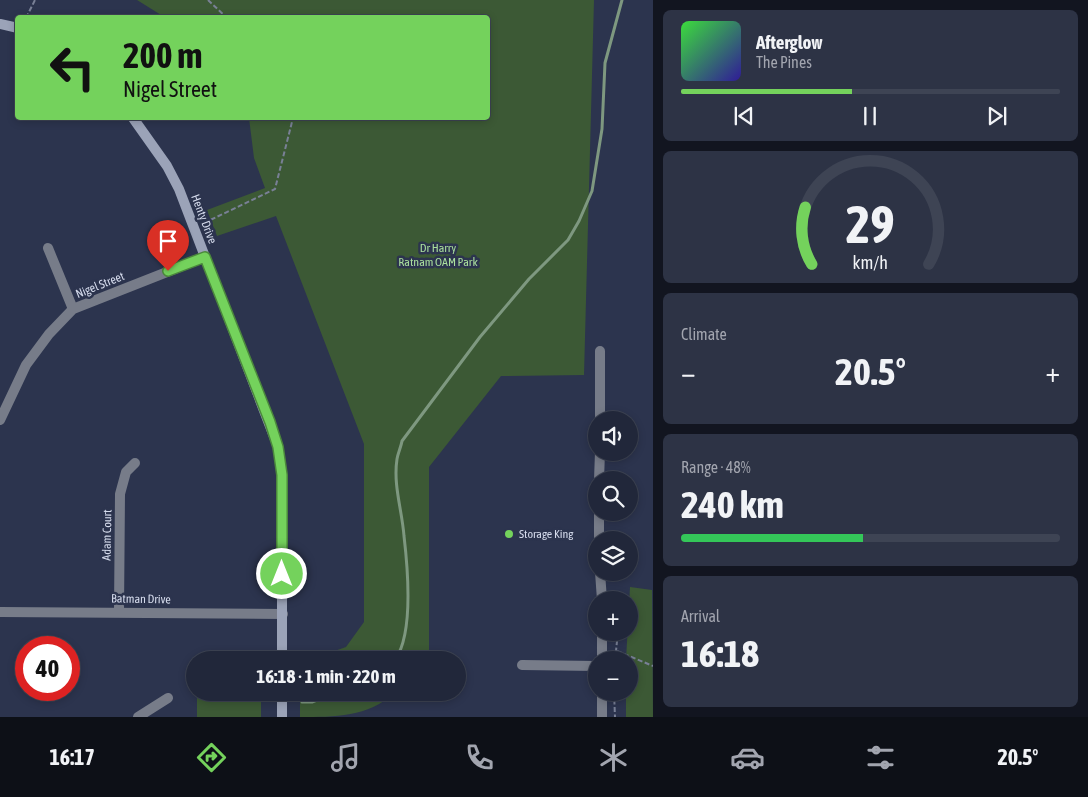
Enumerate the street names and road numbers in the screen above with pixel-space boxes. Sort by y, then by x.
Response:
street label: Henty Drive [188,192,220,246]
street label: Nigel Street [74,269,127,301]
street label: Adam Court [100,509,114,561]
street label: Batman Drive [111,591,171,607]

